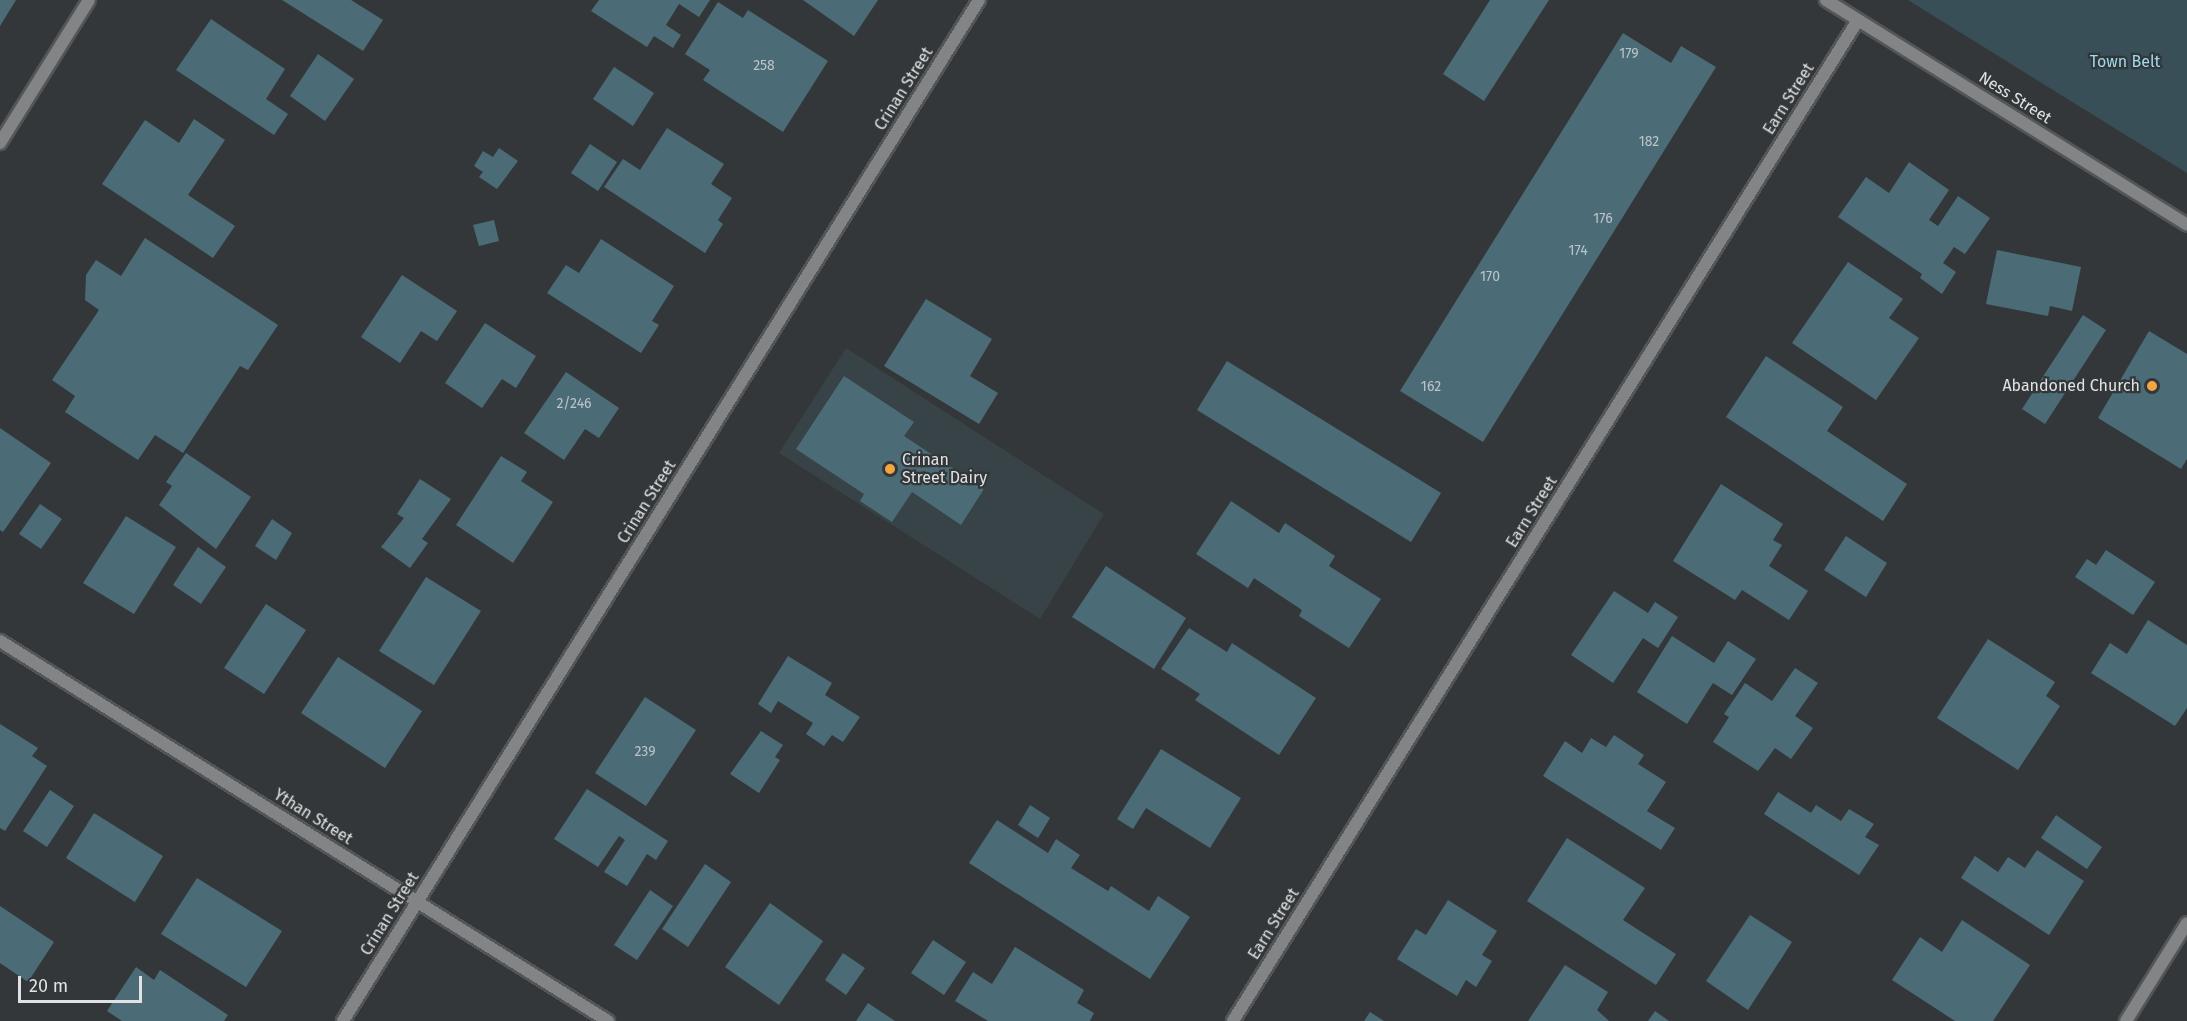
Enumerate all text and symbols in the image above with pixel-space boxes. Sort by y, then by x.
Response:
street label: Crinan Street [871,44,937,134]
house number: 179 [1619,46,1639,62]
park label: Town Belt [2090,52,2160,72]
house number: 258 [753,58,775,74]
street label: Earn Street [1760,60,1818,138]
street label: Ness Street [1975,68,2055,128]
house number: 182 [1639,134,1659,150]
house number: 176 [1593,211,1613,227]
house number: 174 [1568,243,1588,259]
house number: 170 [1480,269,1500,285]
place label: Abandoned Church [2002,376,2140,396]
house number: 162 [1421,379,1441,395]
marker: Abandoned Church [2145,379,2159,393]
house number: 2/246 [556,396,592,412]
place label: Crinan Street Dairy [902,450,987,488]
street label: Crinan Street [614,457,680,547]
marker: Crinan Street Dairy [883,462,897,476]
street label: Earn Street [1503,473,1561,551]
house number: 239 [634,744,656,760]
street label: Ythan Street [270,785,356,849]
street label: Crinan Street [357,869,423,959]
street label: Earn Street [1245,885,1303,963]
scale bar [21,964,146,1002]
text: 20 m [29,975,68,997]

